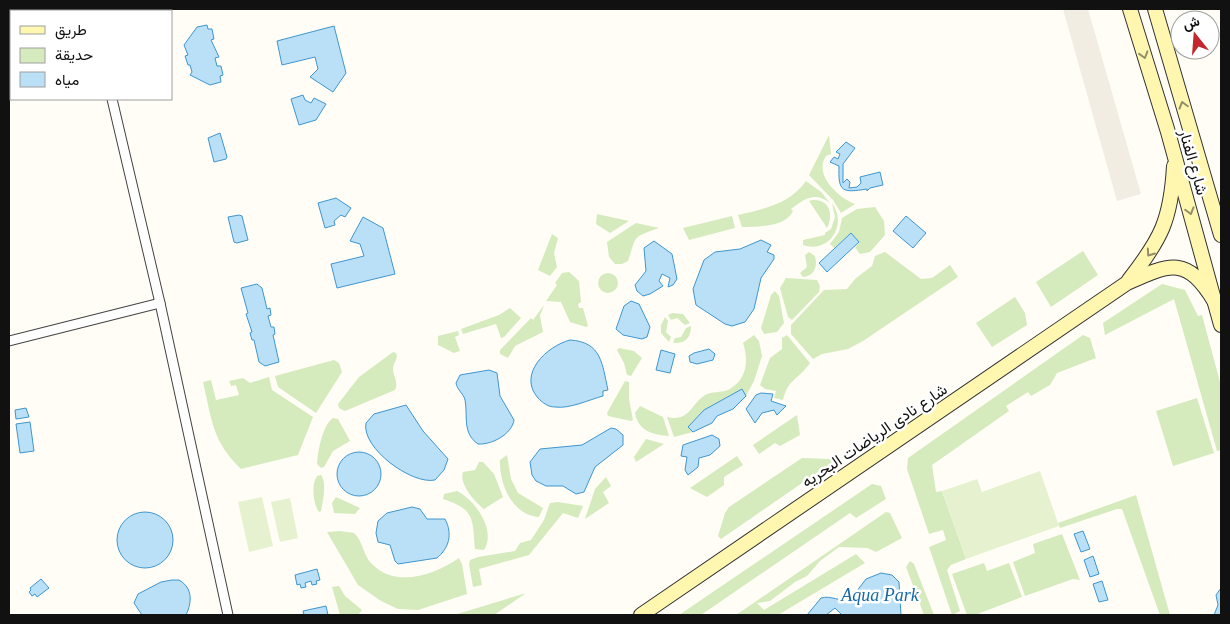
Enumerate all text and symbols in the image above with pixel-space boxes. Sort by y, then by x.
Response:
legend [10,10,172,100]
north arrow [1170,10,1220,60]
text: ش [1181,13,1202,34]
text: طريق [55,22,87,40]
text: حديقة [55,47,93,64]
one-way arrow [1139,51,1149,59]
text: مياه [55,72,79,89]
one-way arrow [1179,101,1189,109]
street label: شارع الفنار [1173,126,1211,198]
one-way arrow [1184,207,1195,216]
one-way arrow [1147,247,1156,257]
street label: شارع نادى الرياضات البحريه [799,380,952,493]
water label: Aqua Park [840,585,920,605]

